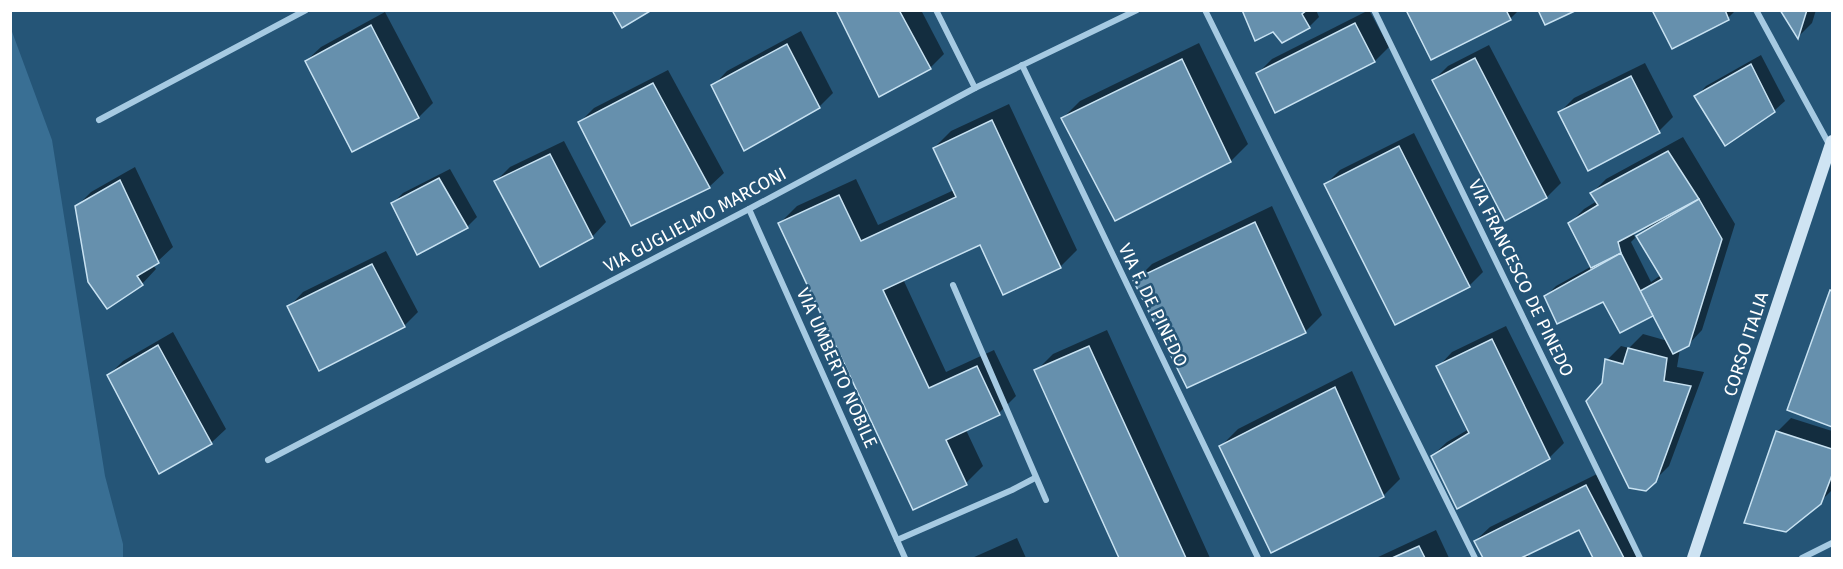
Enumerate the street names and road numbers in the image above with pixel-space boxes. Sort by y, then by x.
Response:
street label: VIA GUGLIELMO MARCONI [600,162,790,278]
street label: VIA FRANCESCO DE PINEDO [1464,176,1578,380]
street label: VIA F. DE PINEDO [1114,240,1192,370]
street label: VIA UMBERTO NOBILE [792,285,882,451]
street label: CORSO ITALIA [1719,288,1773,399]

